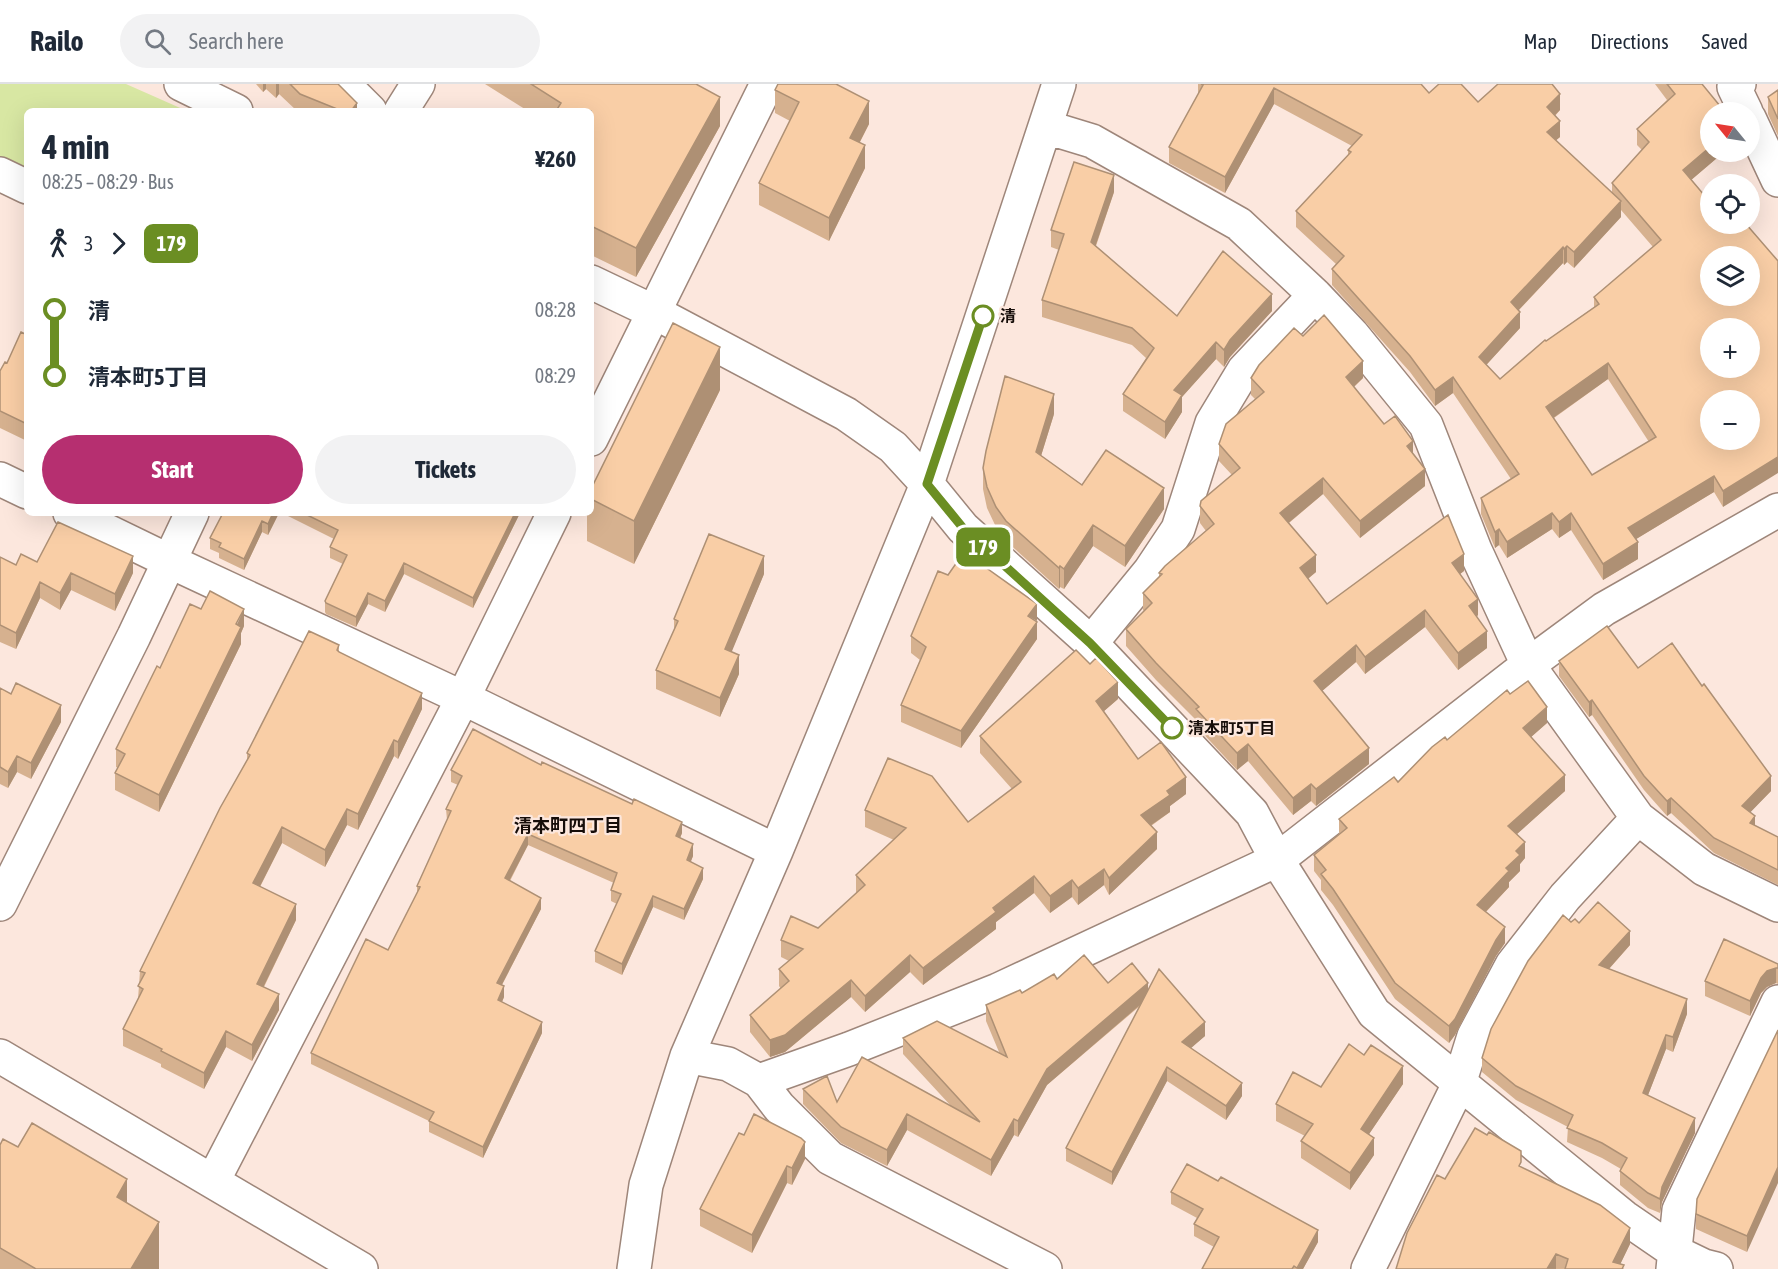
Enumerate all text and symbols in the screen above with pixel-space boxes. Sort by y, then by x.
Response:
search box [120,14,540,68]
text: Railo [30,25,84,57]
icon: search [141,25,174,58]
text: Search here [189,28,284,54]
text: Map [1523,29,1557,53]
text: Directions [1590,29,1669,53]
text: Saved [1702,29,1748,53]
north arrow [1700,102,1760,162]
map controls [1700,102,1760,450]
text: 4 min [42,128,109,166]
text: ¥260 [535,146,576,172]
text: 08:25 – 08:29 · Bus [42,170,174,193]
button: locate [1700,174,1760,234]
icon: walk [42,227,75,260]
icon: forward [102,227,135,260]
text: 179 [156,231,186,255]
text: 3 [84,232,93,255]
button: layers [1700,246,1760,306]
text: 清 [88,298,110,324]
text: 08:28 [535,298,576,321]
marker: 清 [972,305,994,327]
place label: 清 [1000,307,1016,325]
button: + [1700,318,1760,378]
text: 清本町5丁目 [88,364,208,390]
text: 08:29 [535,364,576,387]
button: − [1700,390,1760,450]
button: Start [42,435,303,504]
button: Tickets [315,435,576,504]
line badge: 179 [948,528,1018,566]
text: 179 [968,535,998,559]
marker: 清本町5丁目 [1161,717,1183,739]
place label: 清本町5丁目 [1188,719,1276,737]
district label: 清本町四丁目 [514,815,622,836]

